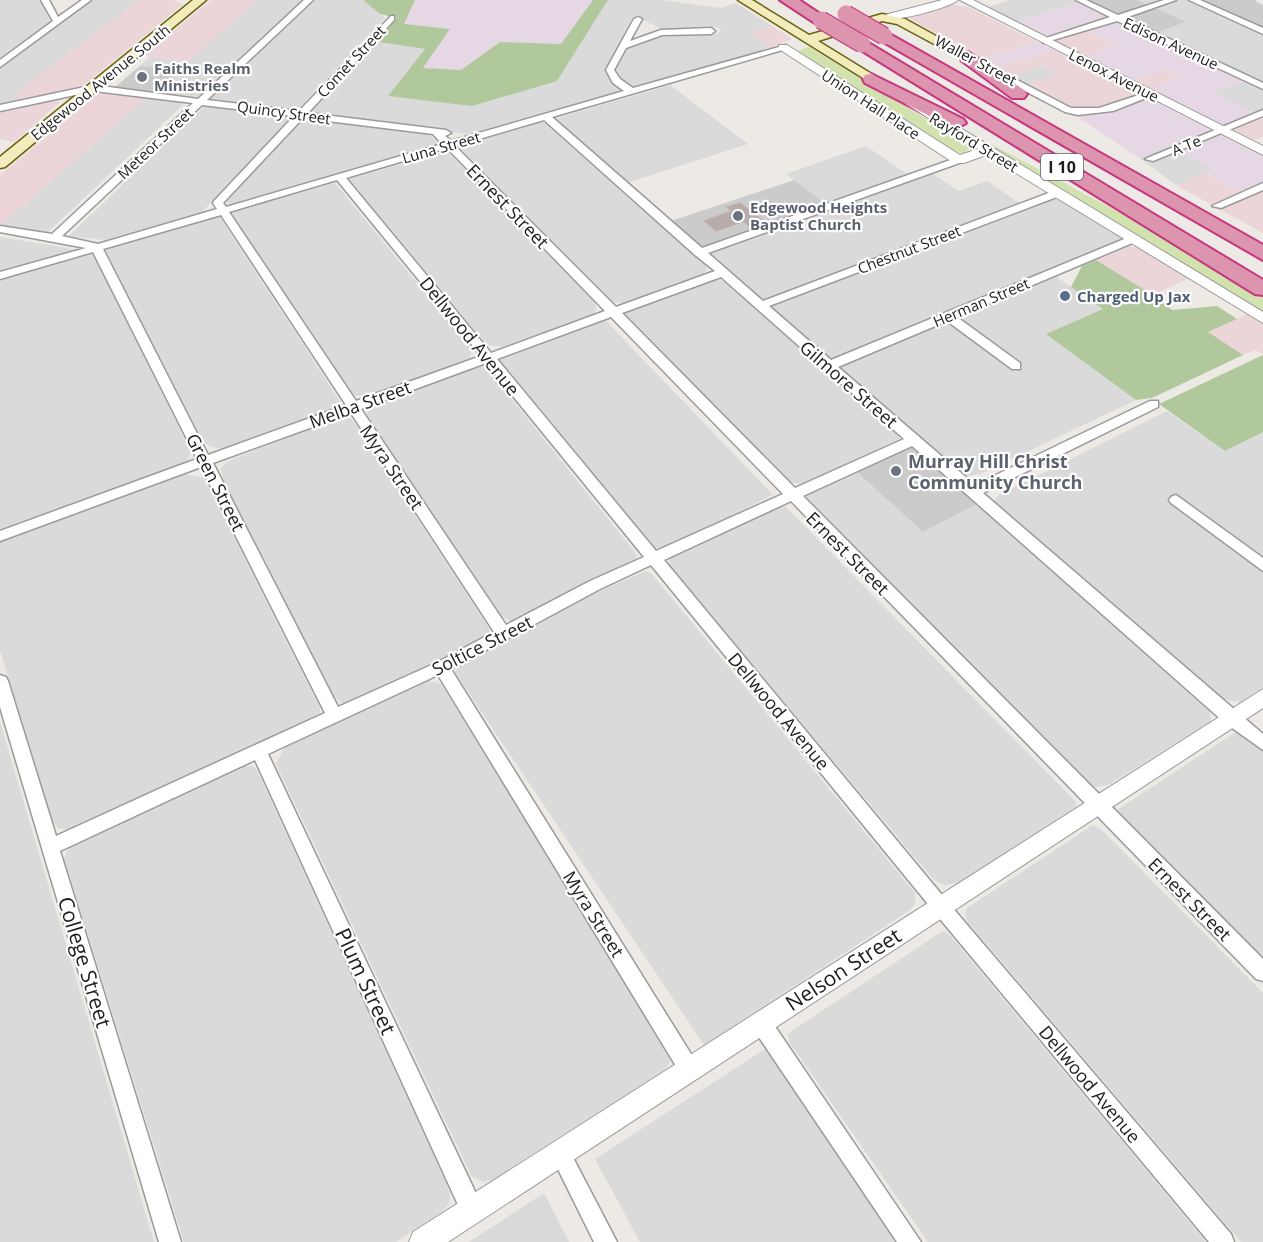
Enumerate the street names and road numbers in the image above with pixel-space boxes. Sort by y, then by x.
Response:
street label: Edison Avenue [1120,12,1222,74]
street label: Edgewood Avenue South [26,19,174,145]
street label: Comet Street [312,21,390,101]
street label: Waller Street [932,30,1020,90]
street label: Lenox Avenue [1066,44,1162,106]
street label: Union Hall Place [818,65,924,143]
street label: Quincy Street [236,96,332,128]
street label: Meteor Street [113,103,197,183]
street label: Rayford Street [926,108,1022,176]
street label: Luna Street [400,126,482,168]
street label: A Te [1168,130,1204,160]
road number: I 10 [1041,154,1083,180]
street label: Ernest Street [462,159,554,253]
street label: Chestnut Street [854,220,964,278]
street label: Dellwood Avenue [415,272,525,400]
street label: Herman Street [930,273,1032,331]
street label: Gilmore Street [795,335,903,433]
street label: Melba Street [306,374,414,434]
street label: Myra Street [355,420,429,514]
street label: Green Street [181,429,251,535]
street label: Ernest Street [801,506,895,600]
street label: Soltice Street [428,609,536,681]
street label: Dellwood Avenue [723,647,835,775]
street label: Ernest Street [1143,852,1237,946]
street label: Myra Street [558,866,630,962]
street label: College Street [52,893,118,1031]
street label: Nelson Street [780,921,906,1017]
street label: Plum Street [329,923,403,1039]
street label: Dellwood Avenue [1034,1020,1146,1148]

